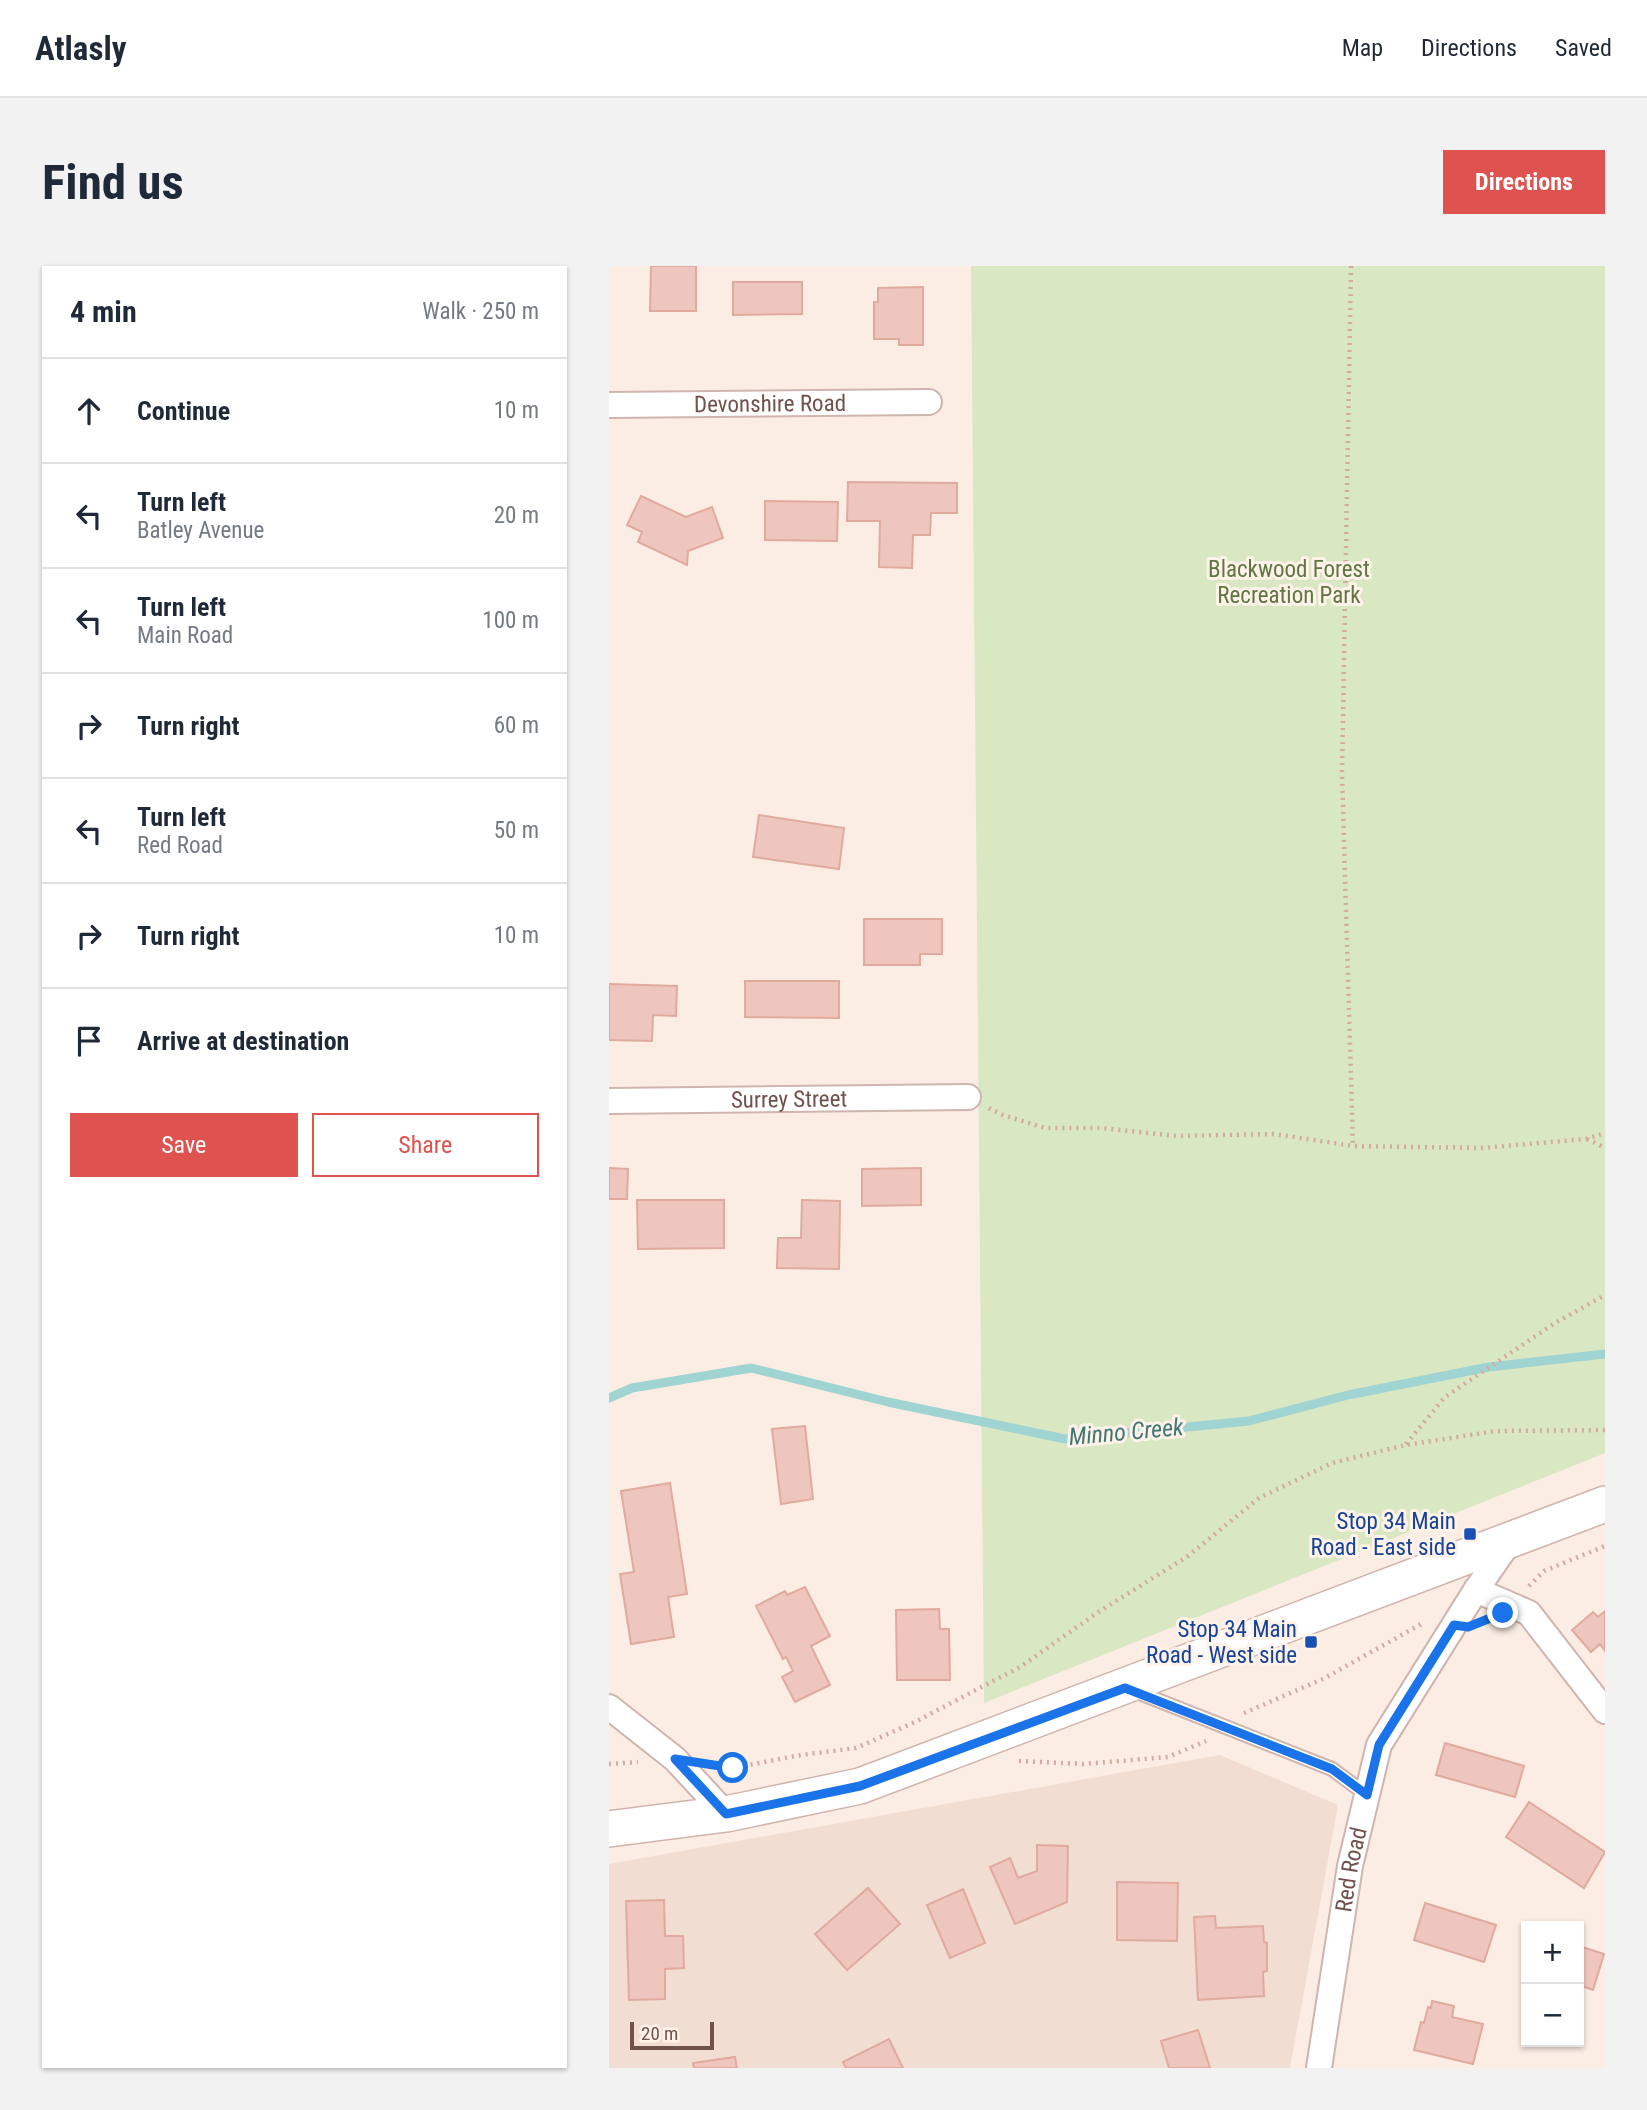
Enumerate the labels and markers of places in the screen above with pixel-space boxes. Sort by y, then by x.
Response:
place label: Stop 34 Main Road - East side [1311,1508,1456,1561]
marker: Stop 34 Main Road - East side [1462,1526,1478,1542]
place label: Stop 34 Main Road - West side [1146,1616,1297,1669]
marker: Stop 34 Main Road - West side [1303,1634,1319,1650]

